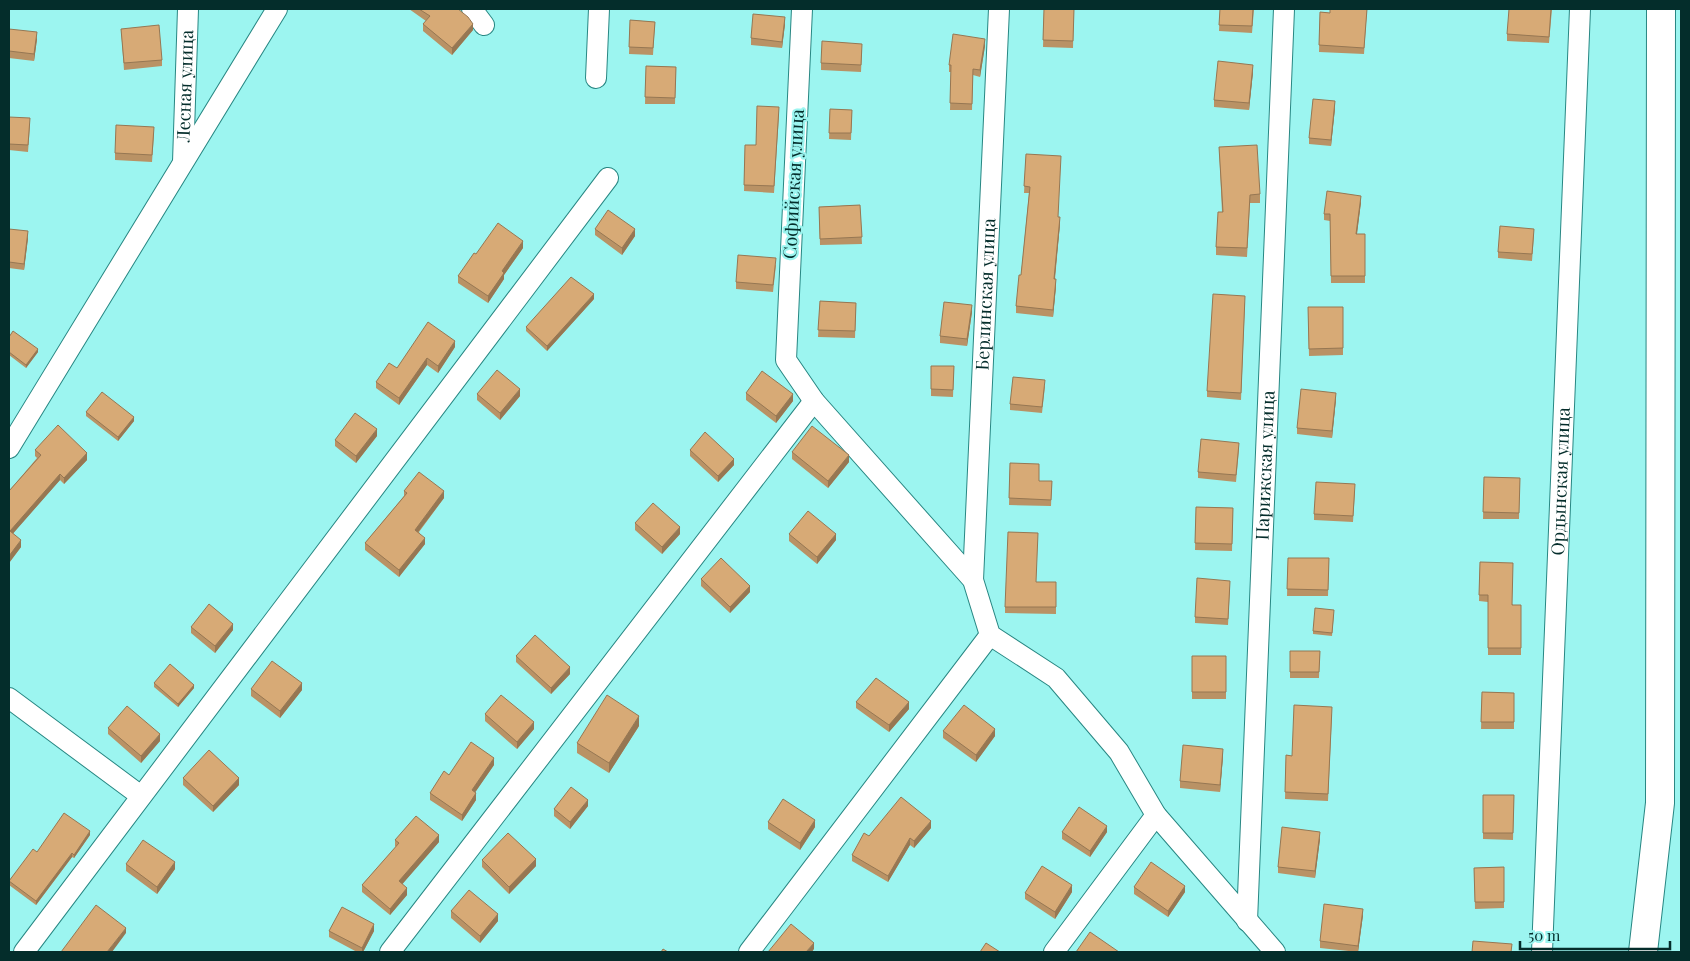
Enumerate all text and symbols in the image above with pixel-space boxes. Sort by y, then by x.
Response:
street label: Лесная улица [171,29,198,144]
street label: Софийская улица [777,108,809,259]
street label: Берлинская улица [970,218,1000,371]
street label: Парижская улица [1249,390,1280,541]
street label: Ордынская улица [1545,407,1575,556]
scale bar [1520,918,1670,950]
text: 50 m [1528,925,1561,945]

